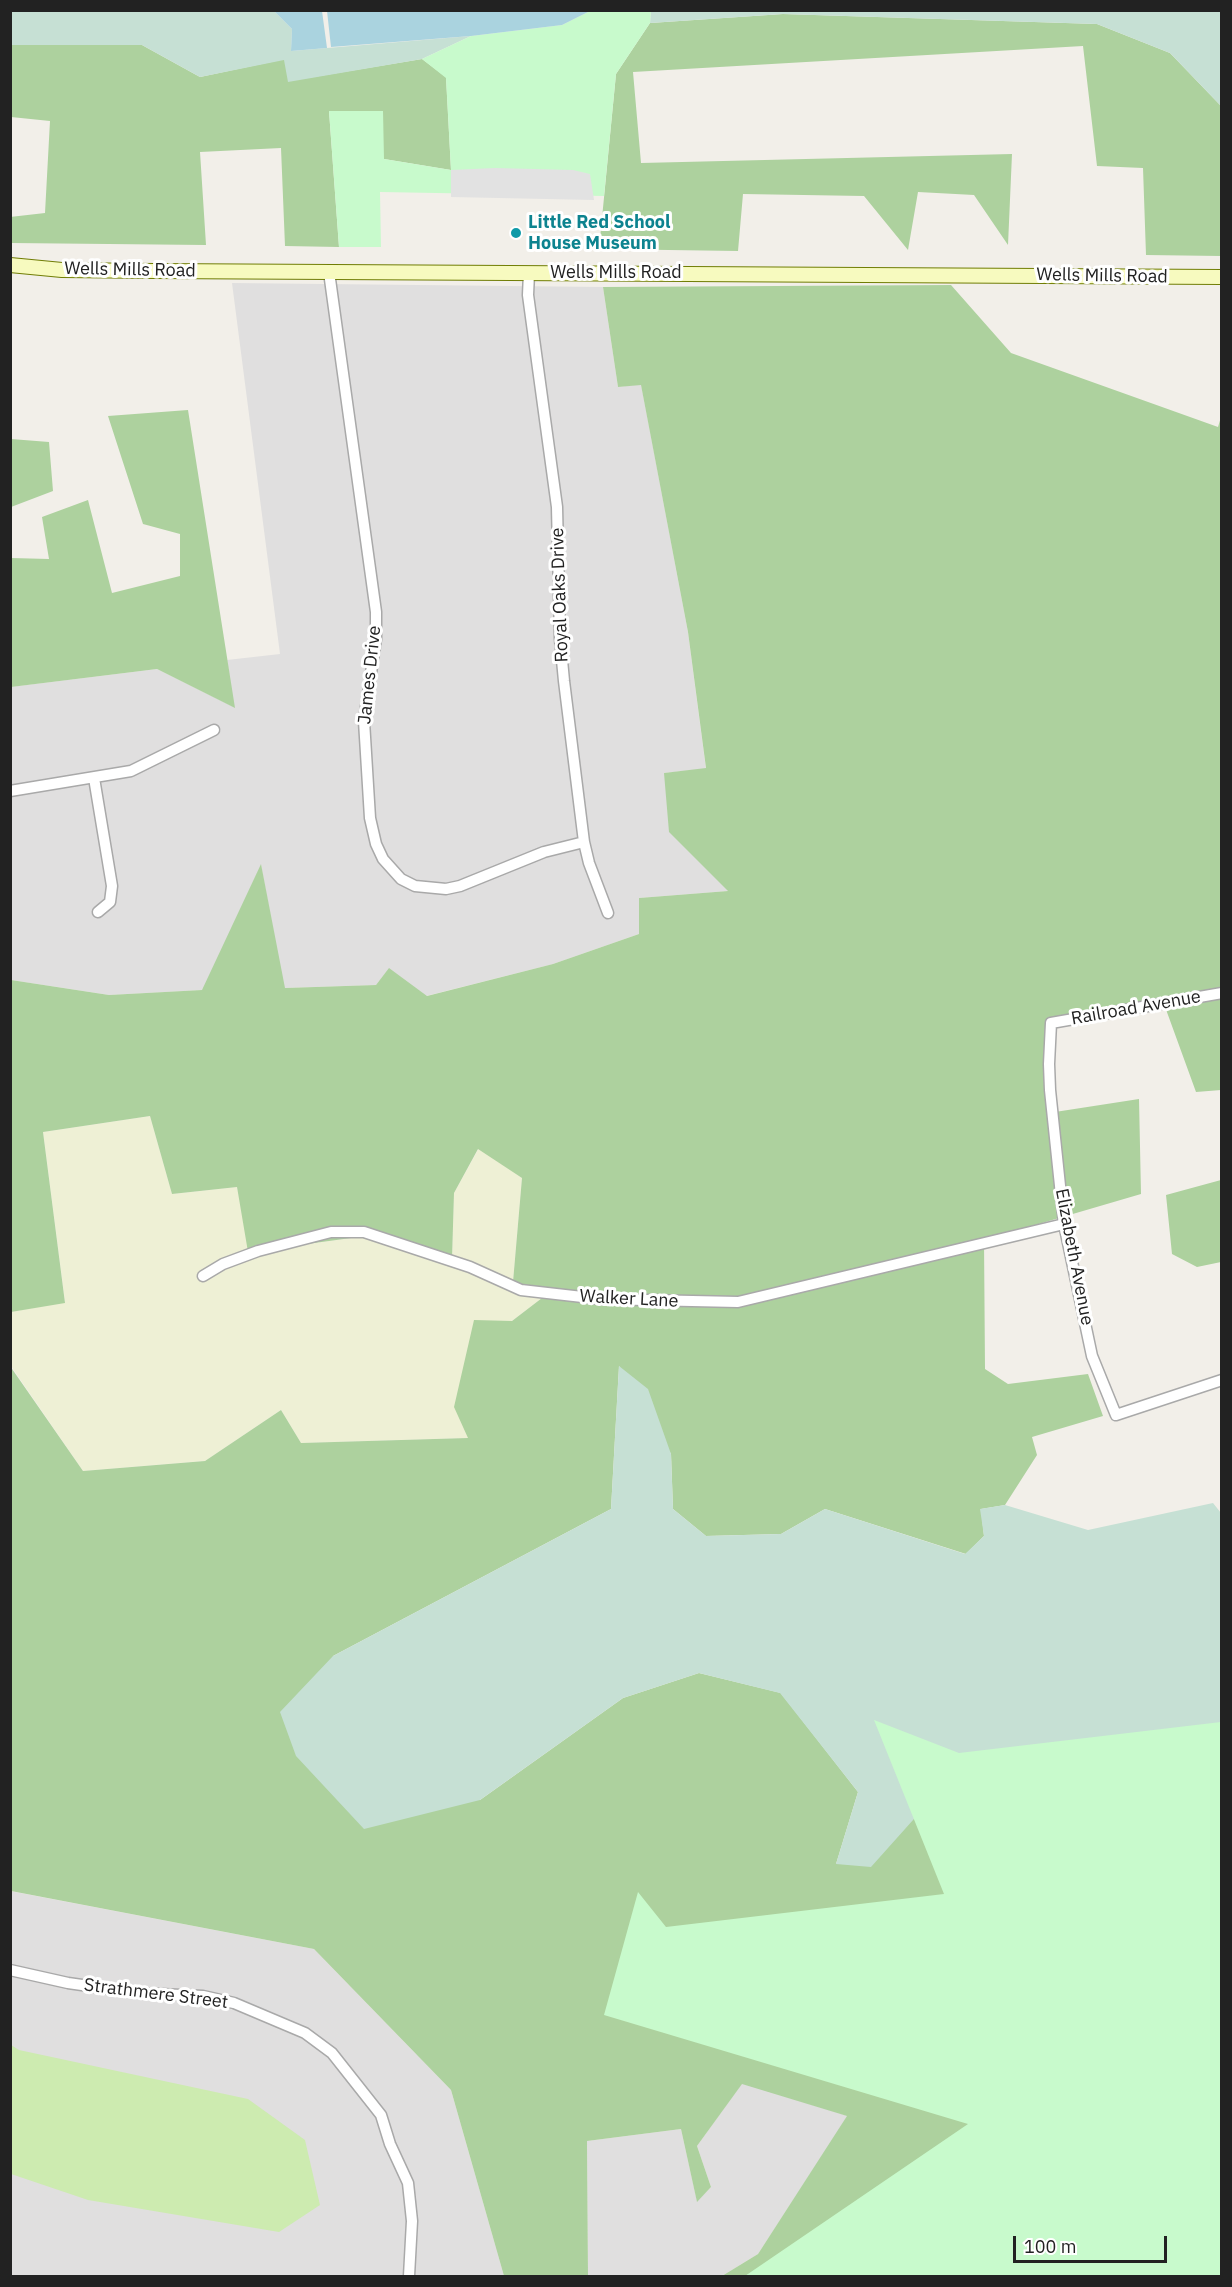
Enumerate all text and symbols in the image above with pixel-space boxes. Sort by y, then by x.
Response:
place label: Little Red School House Museum [528,212,670,254]
marker: Little Red School House Museum [509,226,523,240]
street label: Wells Mills Road [64,258,196,282]
street label: Wells Mills Road [550,262,682,284]
street label: Wells Mills Road [1036,264,1168,288]
street label: Royal Oaks Drive [547,527,573,663]
street label: James Drive [354,625,386,725]
street label: Railroad Avenue [1069,986,1203,1030]
street label: Elizabeth Avenue [1050,1187,1098,1327]
street label: Walker Lane [579,1286,679,1312]
street label: Strathmere Street [83,1974,229,2014]
scale bar [1016,2224,1170,2262]
text: 100 m [1024,2235,1076,2258]

